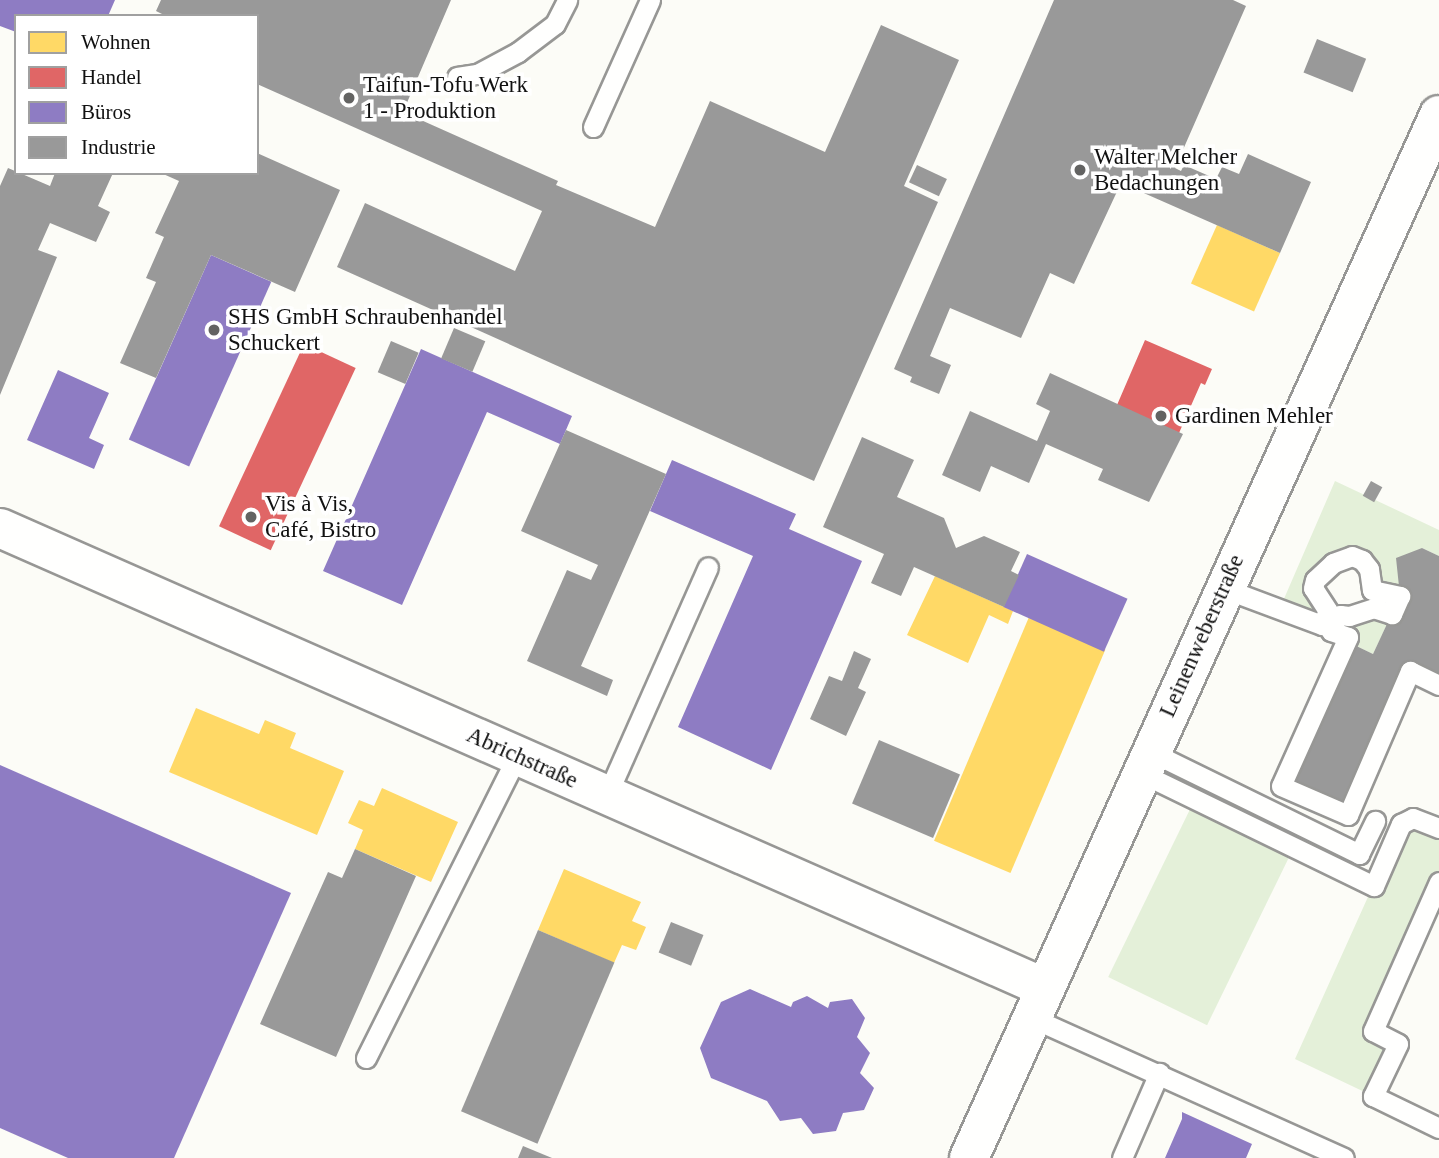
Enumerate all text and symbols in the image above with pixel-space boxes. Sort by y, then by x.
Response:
legend [14,14,259,175]
text: Wohnen [81,30,150,54]
text: Handel [81,65,142,89]
place label: Taifun-Tofu Werk 1 - Produktion [363,71,528,125]
marker: Taifun-Tofu Werk 1 - Produktion [341,90,357,106]
text: Büros [81,100,131,124]
text: Industrie [81,135,156,159]
place label: Walter Melcher Bedachungen [1094,143,1237,197]
marker: Walter Melcher Bedachungen [1072,162,1088,178]
place label: SHS GmbH Schraubenhandel Schuckert [228,303,503,357]
marker: SHS GmbH Schraubenhandel Schuckert [206,322,222,338]
place label: Gardinen Mehler [1175,402,1333,430]
marker: Gardinen Mehler [1153,408,1169,424]
place label: Vis à Vis, Café, Bistro [265,490,376,544]
marker: Vis à Vis, Café, Bistro [243,509,259,525]
street label: Leinenweberstraße [1154,550,1250,722]
street label: Abrichstraße [462,721,582,795]

